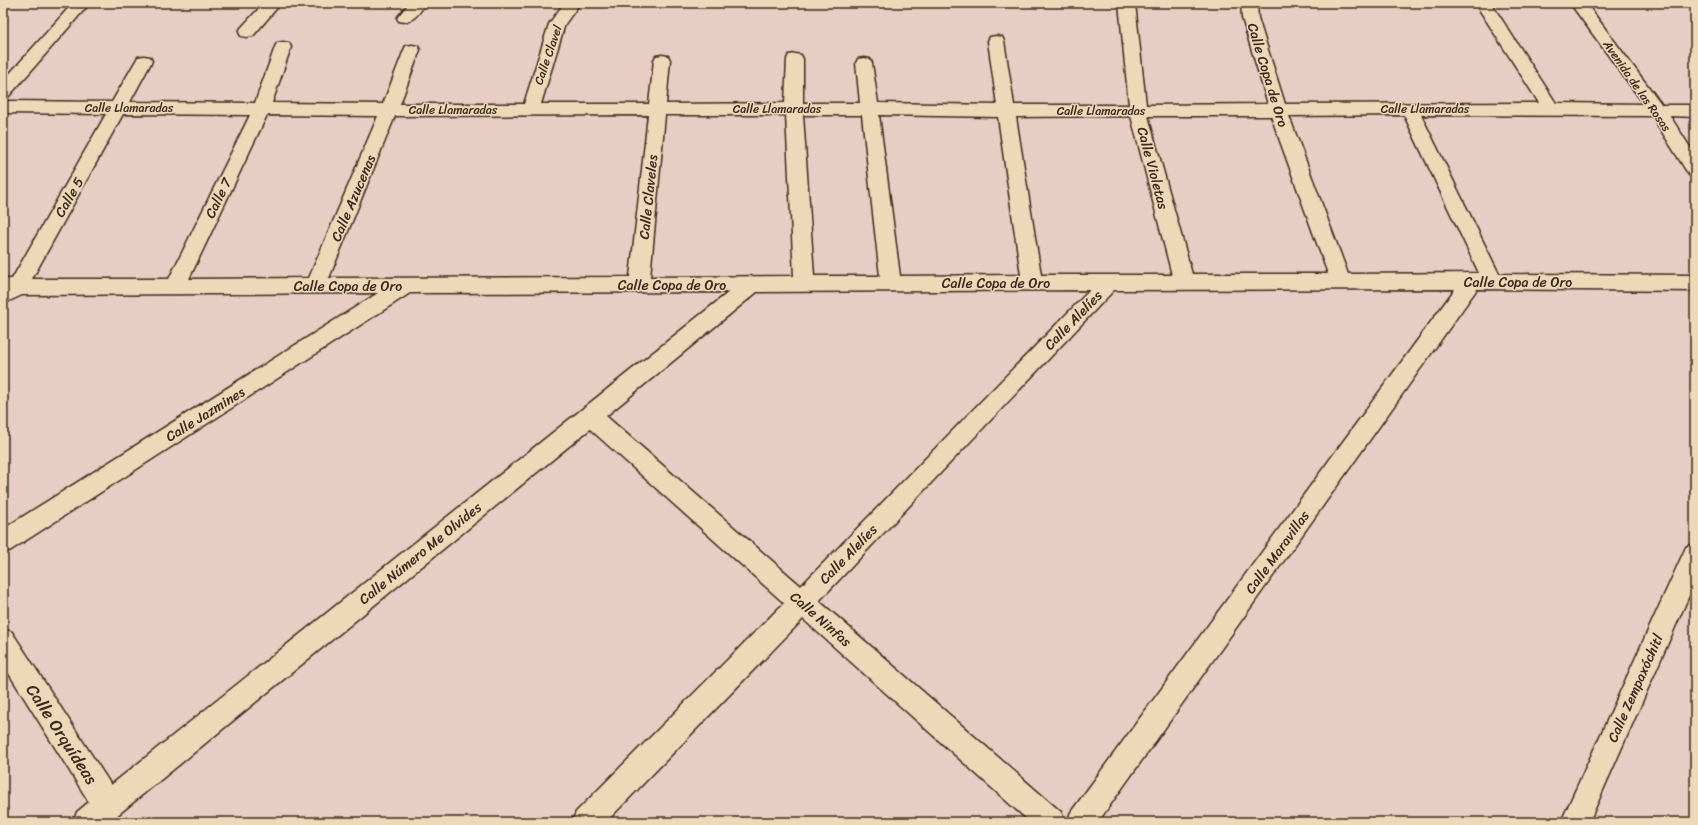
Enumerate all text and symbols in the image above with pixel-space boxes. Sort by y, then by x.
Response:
street label: Calle Copa de Oro [1240,20,1295,131]
street label: Calle Clavel [528,22,569,88]
street label: Avenida de las Rosas [1596,35,1677,137]
street label: Calle Llamaradas [85,97,174,119]
street label: Calle Llamaradas [733,98,822,120]
street label: Calle Llamaradas [1381,98,1470,120]
street label: Calle Llamaradas [409,99,498,121]
street label: Calle Llamaradas [1057,100,1146,122]
street label: Calle Violetas [1129,124,1176,213]
street label: Calle Azucenas [324,151,383,246]
street label: Calle Claveles [632,153,665,241]
street label: Calle 5 [48,172,91,222]
street label: Calle 7 [198,173,239,223]
street label: Calle Copa de Oro [1464,270,1572,295]
street label: Calle Copa de Oro [942,271,1050,296]
street label: Calle Copa de Oro [618,273,726,298]
street label: Calle Copa de Oro [294,274,402,299]
street label: Calle Alelíes [1038,284,1109,356]
street label: Calle Jazmines [161,380,250,449]
street label: Calle Número Me Olvides [353,495,488,611]
street label: Calle Maravillas [1238,505,1317,599]
street label: Calle Alelíes [813,518,884,590]
street label: Calle Ninfas [784,585,858,654]
street label: Calle Zempaxóchitl [1600,629,1671,746]
street label: Calle Orquídeas [18,677,106,791]

